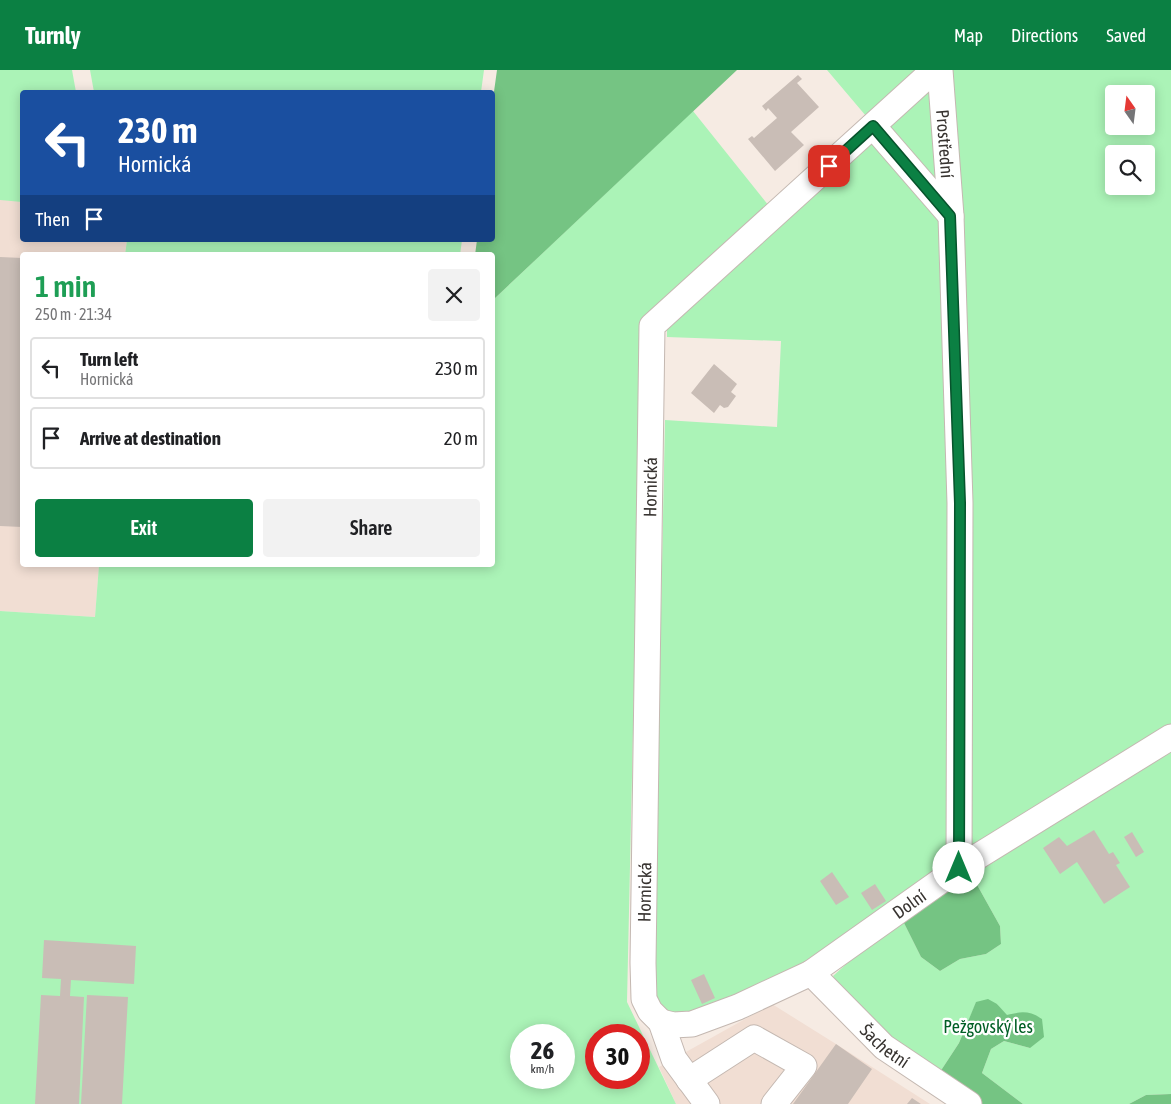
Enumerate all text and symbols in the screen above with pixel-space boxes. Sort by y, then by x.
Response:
text: Turnly [25,22,81,49]
text: Map [954,25,983,46]
text: Directions [1011,25,1078,46]
text: Saved [1106,25,1146,46]
north arrow [1105,85,1155,135]
map controls [1105,85,1155,195]
street label: Prostřední [932,109,959,179]
icon: left [35,110,100,175]
text: 230 m [118,110,197,150]
pin [808,145,850,187]
button: search [1105,145,1155,195]
text: Hornická [118,151,191,177]
icon: arrive [815,152,843,180]
icon: arrive [80,205,108,233]
text: Then [35,208,70,230]
text: 1 min [35,269,96,303]
button: close [428,269,480,321]
text: 250 m · 21:34 [35,305,112,323]
text: Turn left [80,348,138,370]
icon: left [37,354,65,382]
text: 230 m [435,357,478,379]
text: Hornická [80,370,133,388]
icon: arrive [37,424,65,452]
text: Arrive at destination [80,427,221,449]
text: 20 m [444,427,478,449]
street label: Hornická [639,457,661,517]
button: Exit [35,499,253,557]
button: Share [263,499,480,557]
position arrow [932,841,984,893]
street label: Hornická [633,862,655,922]
street label: Dolní [888,885,930,923]
park label: Pežgovský les [943,1016,1033,1037]
street label: Šachetní [856,1019,914,1072]
speed limit sign: 30 [585,1024,650,1089]
text: 26 [531,1036,554,1064]
text: km/h [531,1062,554,1076]

